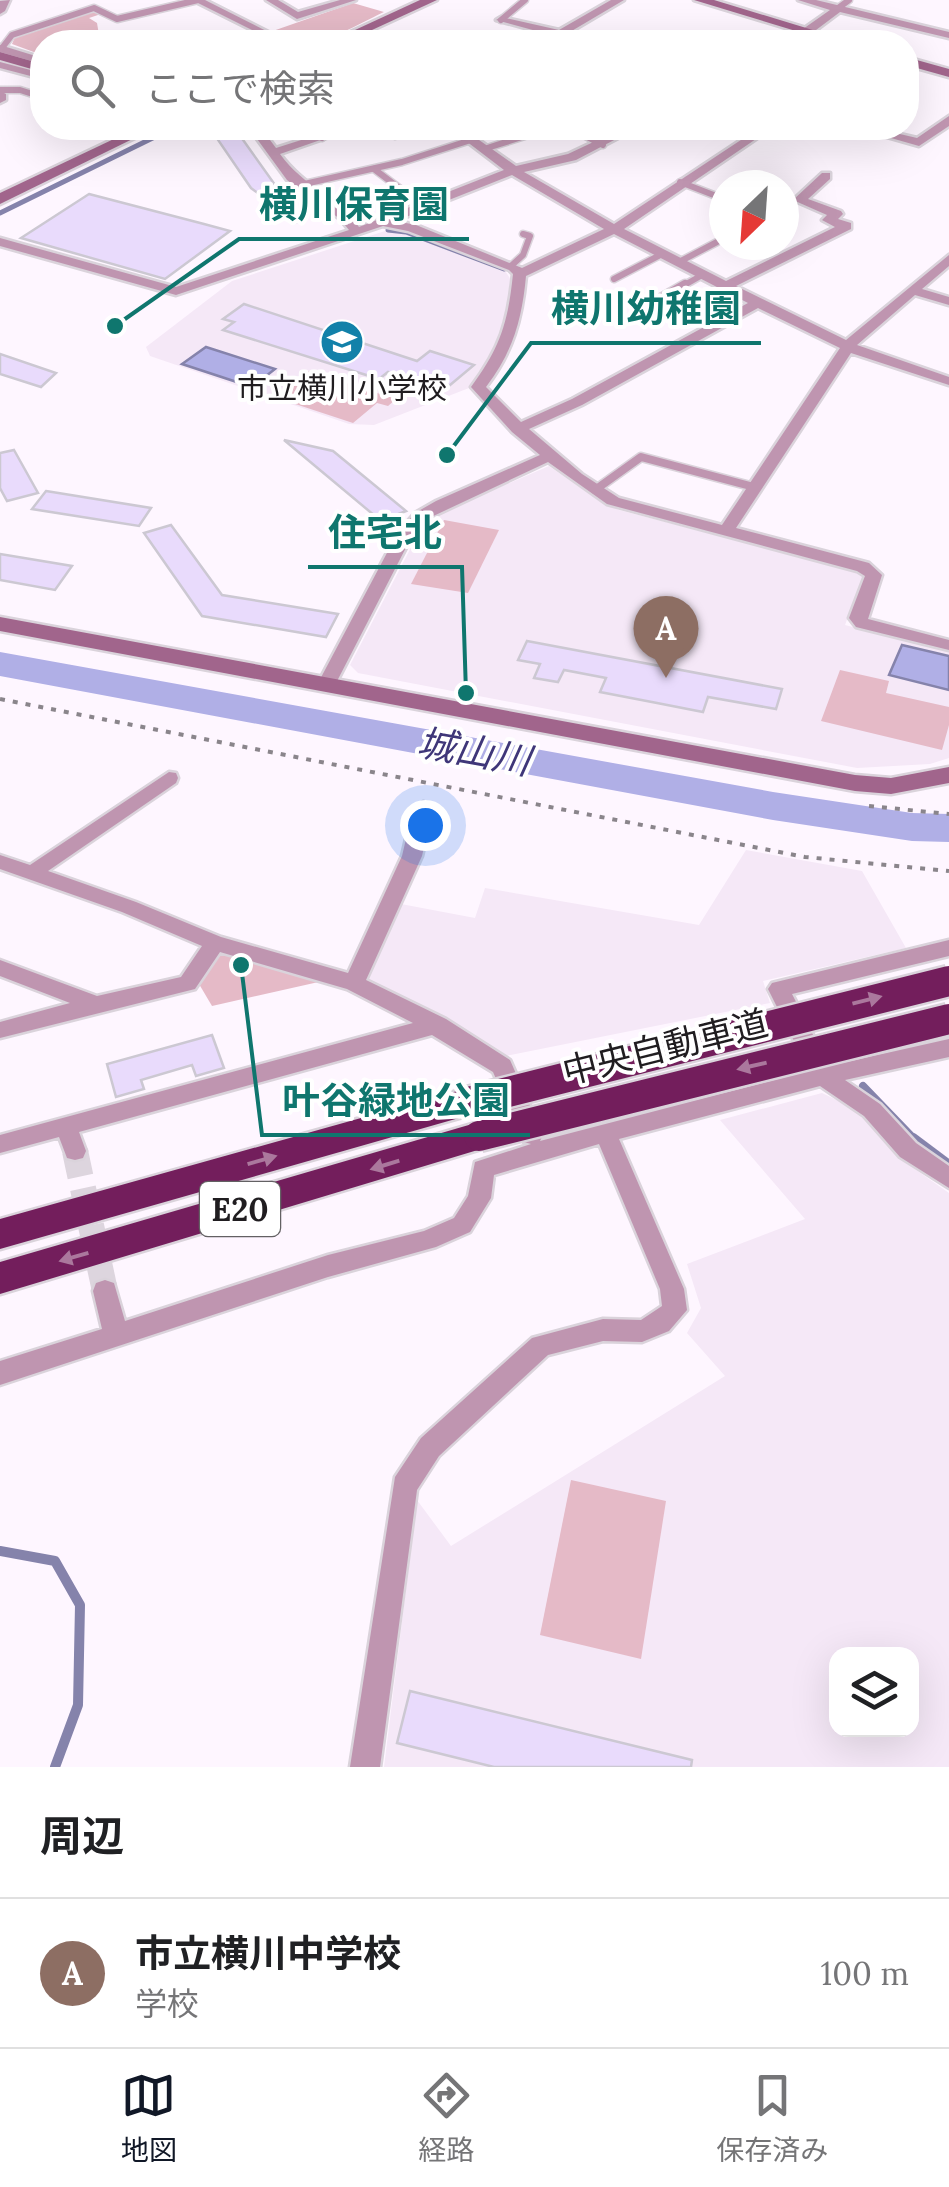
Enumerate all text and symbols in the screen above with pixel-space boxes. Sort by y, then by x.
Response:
search box [30,30,919,140]
icon: search [65,58,120,113]
text: ここで検索 [145,64,335,112]
north arrow [709,170,799,260]
callout: 横川保育園 [239,171,469,239]
text: 横川保育園 [259,180,449,228]
callout: 横川幼稚園 [531,275,761,343]
text: 横川幼稚園 [551,284,741,332]
school or university icon: 市立横川小学校 [319,319,365,365]
place label: 市立横川小学校 [237,369,447,407]
callout: 住宅北 [308,499,462,567]
text: 住宅北 [328,508,442,556]
pin: A [634,596,698,678]
water label: 城山川 [414,717,538,785]
your location [400,800,451,851]
one-way arrow [852,992,883,1007]
street label: 中央自動車道 [558,1000,772,1094]
one-way arrow [736,1059,767,1074]
callout: 叶谷緑地公園 [262,1067,530,1135]
text: 叶谷緑地公園 [282,1076,510,1124]
one-way arrow [247,1151,278,1167]
one-way arrow [370,1158,400,1173]
road number: E20 [200,1182,280,1236]
one-way arrow [58,1250,89,1265]
map controls [829,1647,919,1737]
button: layers [829,1647,919,1737]
text: 周辺 [40,1809,124,1863]
text: 市立横川中学校 [135,1929,401,1977]
text: A [62,1953,83,1994]
text: 100 m [821,1953,909,1994]
text: 学校 [135,1983,199,2024]
tab: 地図 [121,2068,177,2168]
tab: 経路 [418,2068,474,2168]
tab: 保存済み [716,2068,828,2168]

